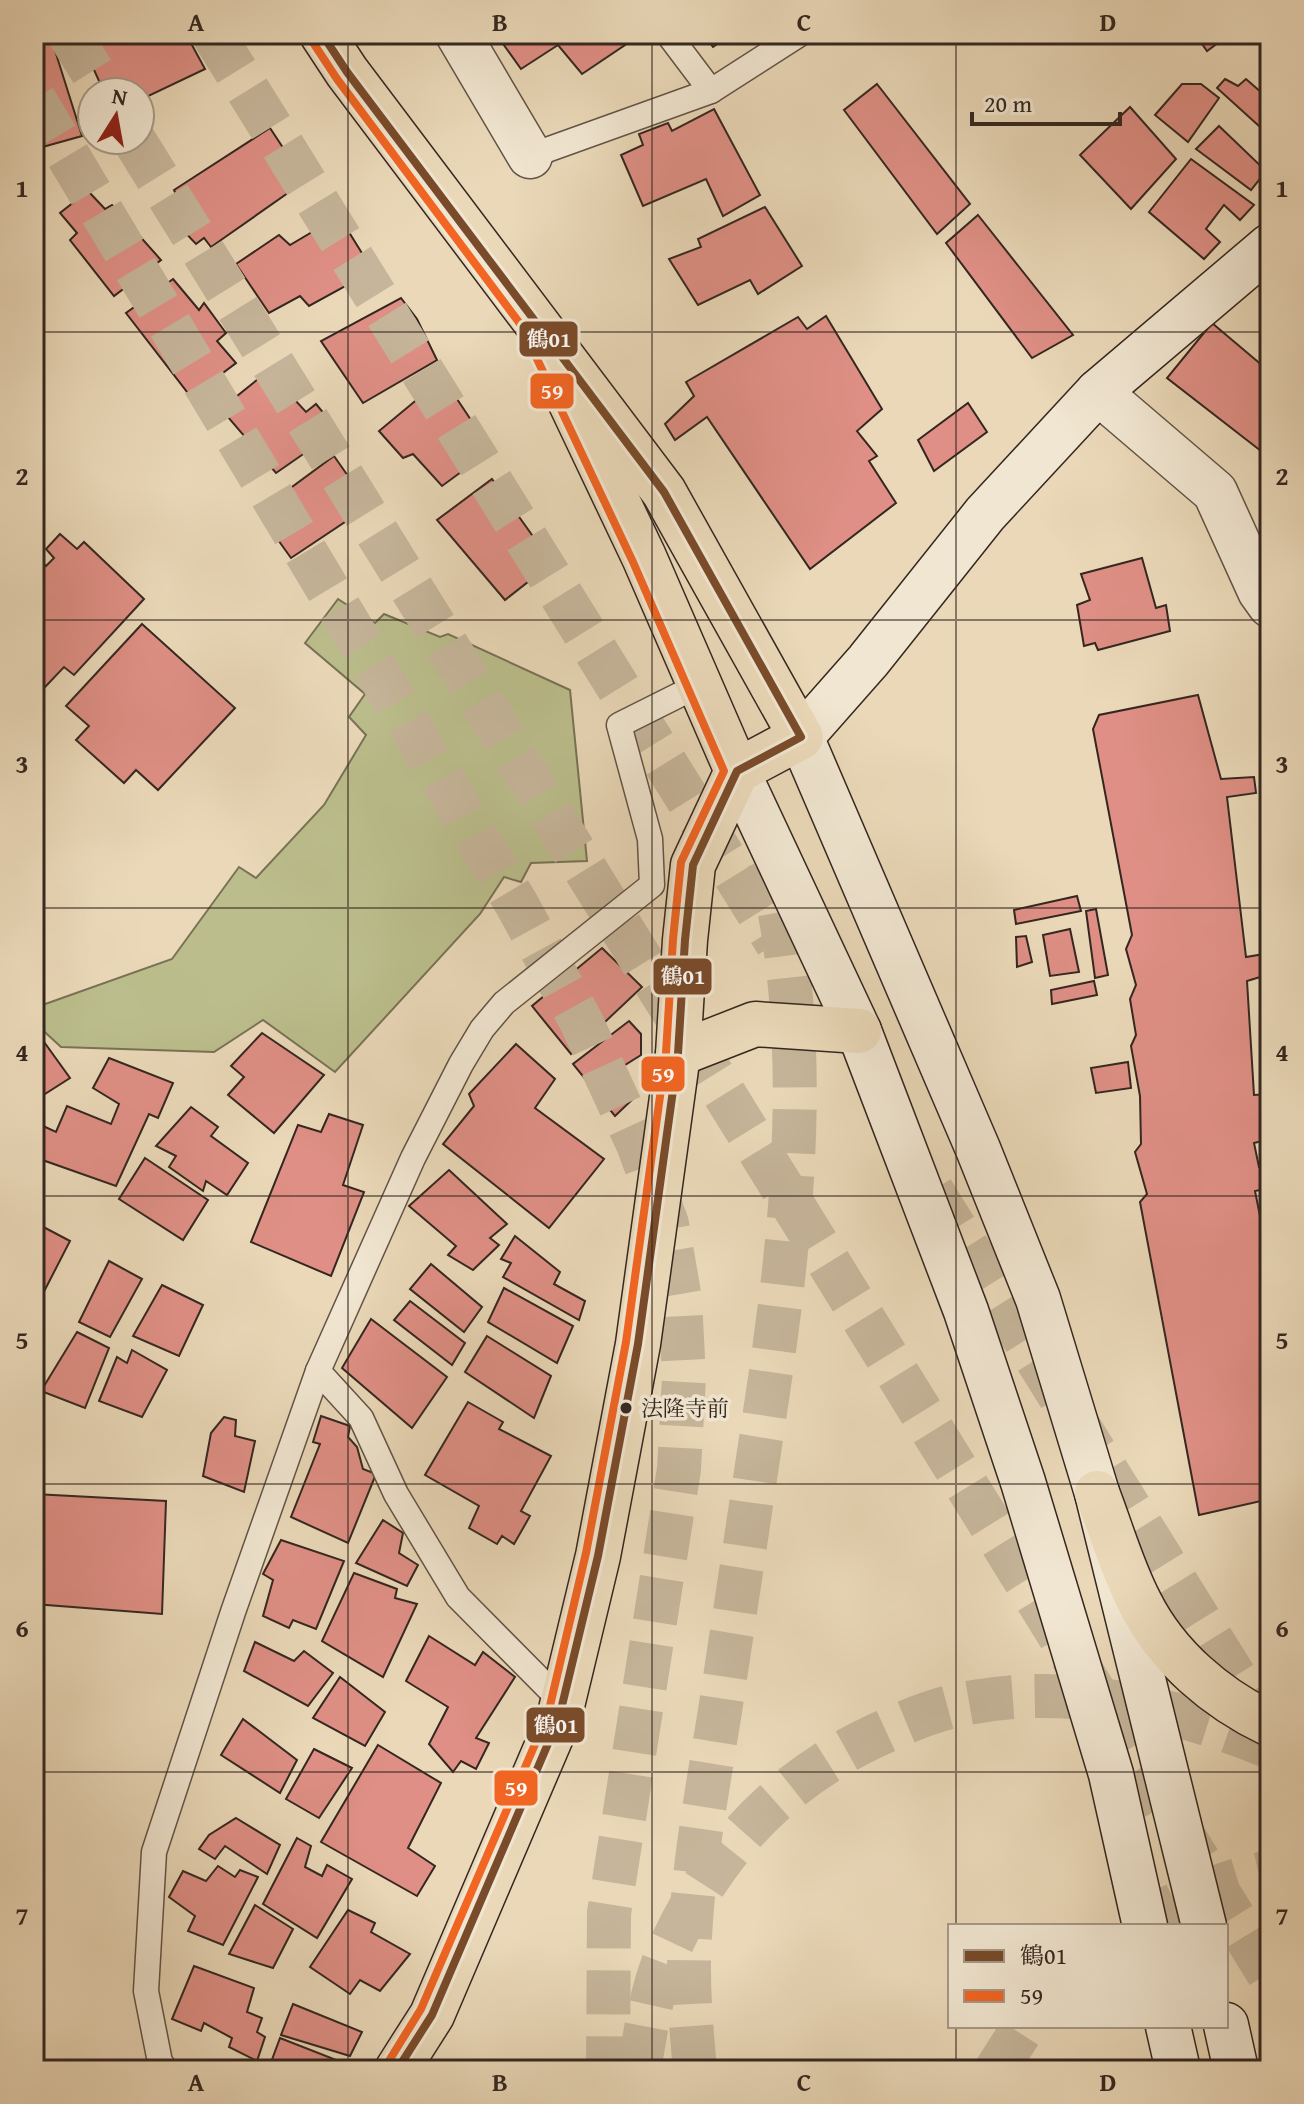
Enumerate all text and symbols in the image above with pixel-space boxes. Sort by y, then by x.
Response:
text: A [188,2,205,41]
text: B [492,2,508,41]
text: C [797,2,811,41]
text: D [1100,2,1116,41]
north arrow [76,76,156,156]
scale bar [972,76,1120,126]
text: N [110,79,130,114]
text: 20 m [984,86,1032,121]
text: 1 [15,168,29,207]
text: 1 [1275,168,1289,207]
line badge: 鶴01 [518,320,579,358]
text: 鶴01 [527,323,571,355]
line badge: 59 [529,372,575,410]
text: 59 [541,375,563,407]
text: 2 [15,456,29,495]
text: 2 [1275,456,1289,495]
text: 3 [15,744,29,783]
text: 3 [1275,744,1289,783]
line badge: 鶴01 [652,957,713,996]
text: 鶴01 [661,960,705,992]
text: 4 [15,1032,29,1071]
text: 4 [1275,1032,1289,1071]
line badge: 59 [640,1055,686,1093]
text: 59 [652,1058,674,1090]
text: 5 [15,1320,29,1359]
text: 5 [1275,1320,1289,1359]
place label: 法隆寺前 [641,1392,729,1424]
marker: 法隆寺前 [618,1400,634,1416]
text: 6 [15,1608,29,1647]
text: 6 [1275,1608,1289,1647]
line badge: 鶴01 [525,1706,586,1744]
text: 鶴01 [534,1709,578,1741]
line badge: 59 [493,1769,539,1807]
text: 59 [505,1772,527,1804]
text: 7 [15,1896,29,1935]
text: 7 [1275,1896,1289,1935]
legend [948,1924,1228,2028]
text: 鶴01 [1020,1938,1067,1973]
text: 59 [1020,1978,1043,2013]
text: A [188,2062,205,2101]
text: B [492,2062,508,2101]
text: C [797,2062,811,2101]
text: D [1100,2062,1116,2101]

